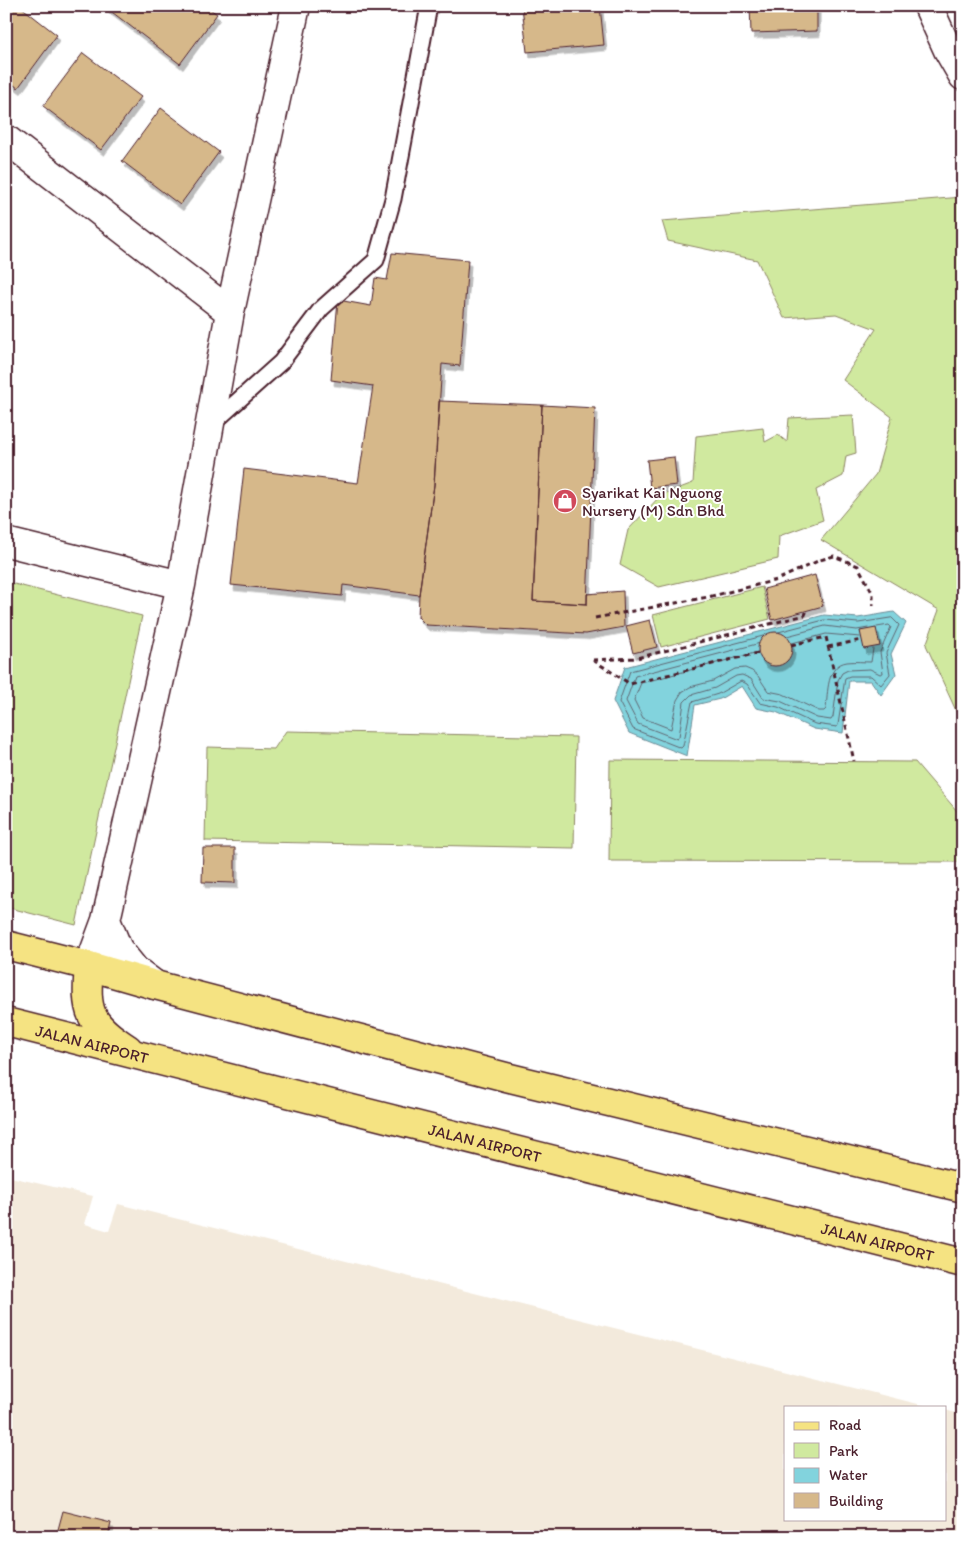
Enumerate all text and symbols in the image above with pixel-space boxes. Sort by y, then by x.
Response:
place label: Syarikat Kai Nguong Nursery (M) Sdn Bhd [582,483,725,520]
shop icon: Syarikat Kai Nguong Nursery (M) Sdn Bhd [552,488,578,514]
street label: JALAN AIRPORT [34,1020,151,1067]
street label: JALAN AIRPORT [426,1119,544,1166]
street label: JALAN AIRPORT [819,1218,936,1265]
legend [784,1406,946,1520]
text: Road [829,1416,862,1434]
text: Park [829,1442,859,1460]
text: Water [829,1466,868,1484]
text: Building [829,1492,883,1510]

